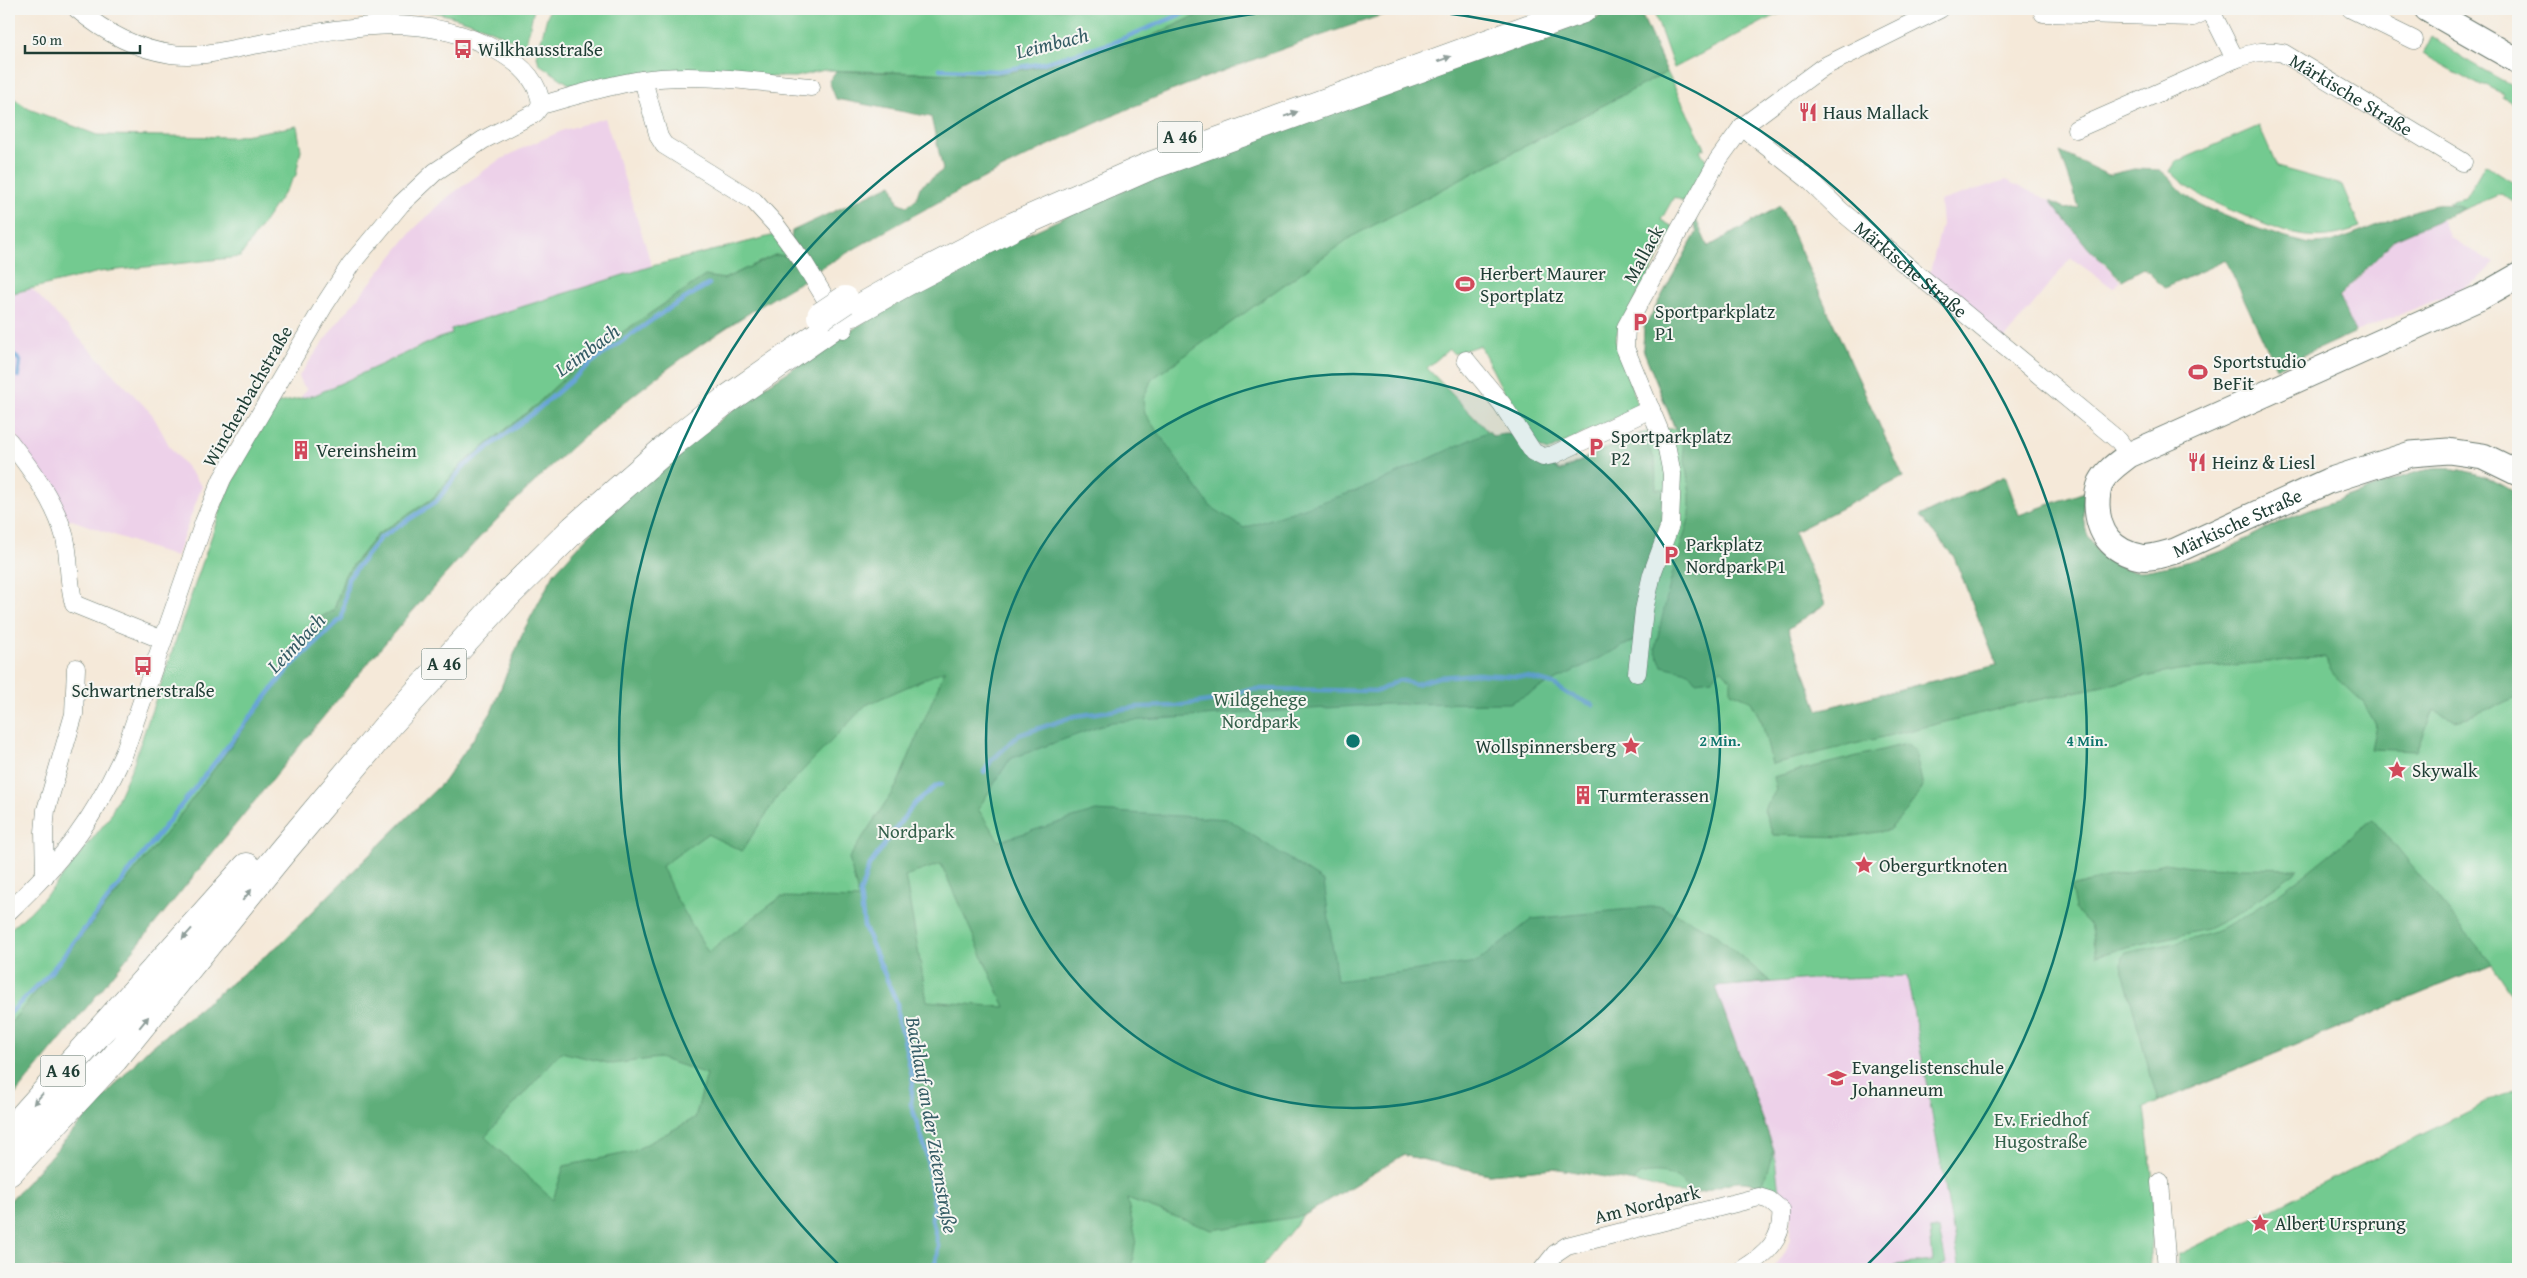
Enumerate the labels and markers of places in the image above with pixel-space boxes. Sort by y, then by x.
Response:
place label: Wilkhausstraße [478,35,603,63]
bus stop icon: Wilkhausstraße [452,38,474,60]
place label: Haus Mallack [1823,98,1929,126]
restaurant icon: Haus Mallack [1797,101,1819,123]
place label: Herbert Maurer Sportplatz [1480,259,1606,309]
sports icon: Herbert Maurer Sportplatz [1454,273,1476,295]
place label: Sportparkplatz P1 [1655,297,1775,347]
parking icon: Sportparkplatz P1 [1629,311,1651,333]
place label: Sportstudio BeFit [2213,347,2306,397]
sports icon: Sportstudio BeFit [2187,361,2209,383]
place label: Sportparkplatz P2 [1611,422,1731,472]
place label: Vereinsheim [316,436,417,464]
parking icon: Sportparkplatz P2 [1585,436,1607,458]
building icon: Vereinsheim [290,439,312,461]
place label: Heinz & Liesl [2212,448,2315,476]
restaurant icon: Heinz & Liesl [2186,451,2208,473]
place label: Parkplatz Nordpark P1 [1686,530,1786,580]
parking icon: Parkplatz Nordpark P1 [1660,544,1682,566]
bus stop icon: Schwartnerstraße [132,655,154,677]
place label: Schwartnerstraße [71,676,215,704]
centre of rings [1344,732,1362,750]
place label: Wollspinnersberg [1475,732,1617,760]
place icon: Wollspinnersberg [1620,735,1642,757]
place label: Skywalk [2412,756,2478,784]
place icon: Skywalk [2386,759,2408,781]
place label: Turmterassen [1598,781,1710,809]
building icon: Turmterassen [1572,784,1594,806]
place label: Obergurtknoten [1879,851,2008,879]
place icon: Obergurtknoten [1853,854,1875,876]
place label: Evangelistenschule Johanneum [1850,1053,2004,1103]
school or university icon: Evangelistenschule Johanneum [1826,1067,1848,1089]
place label: Albert Ursprung [2275,1209,2406,1237]
place icon: Albert Ursprung [2249,1212,2271,1234]

